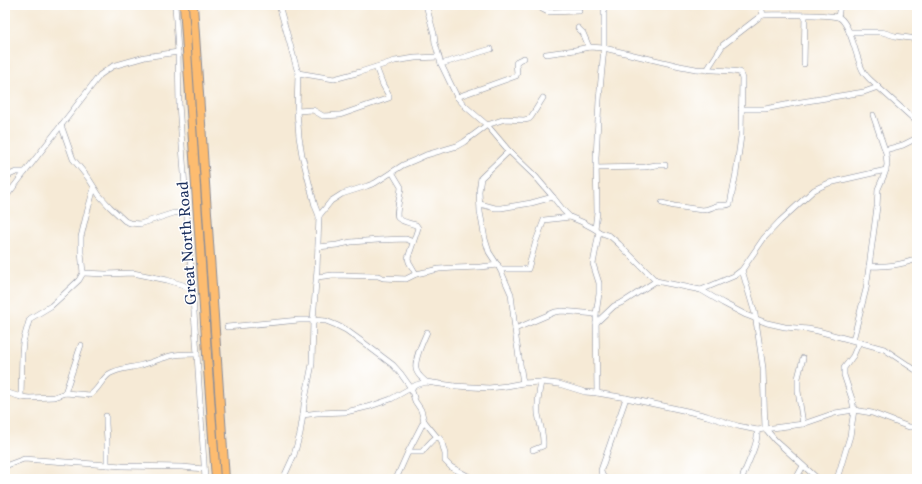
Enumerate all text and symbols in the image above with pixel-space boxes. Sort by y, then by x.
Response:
street label: Great North Road [173,180,203,306]

